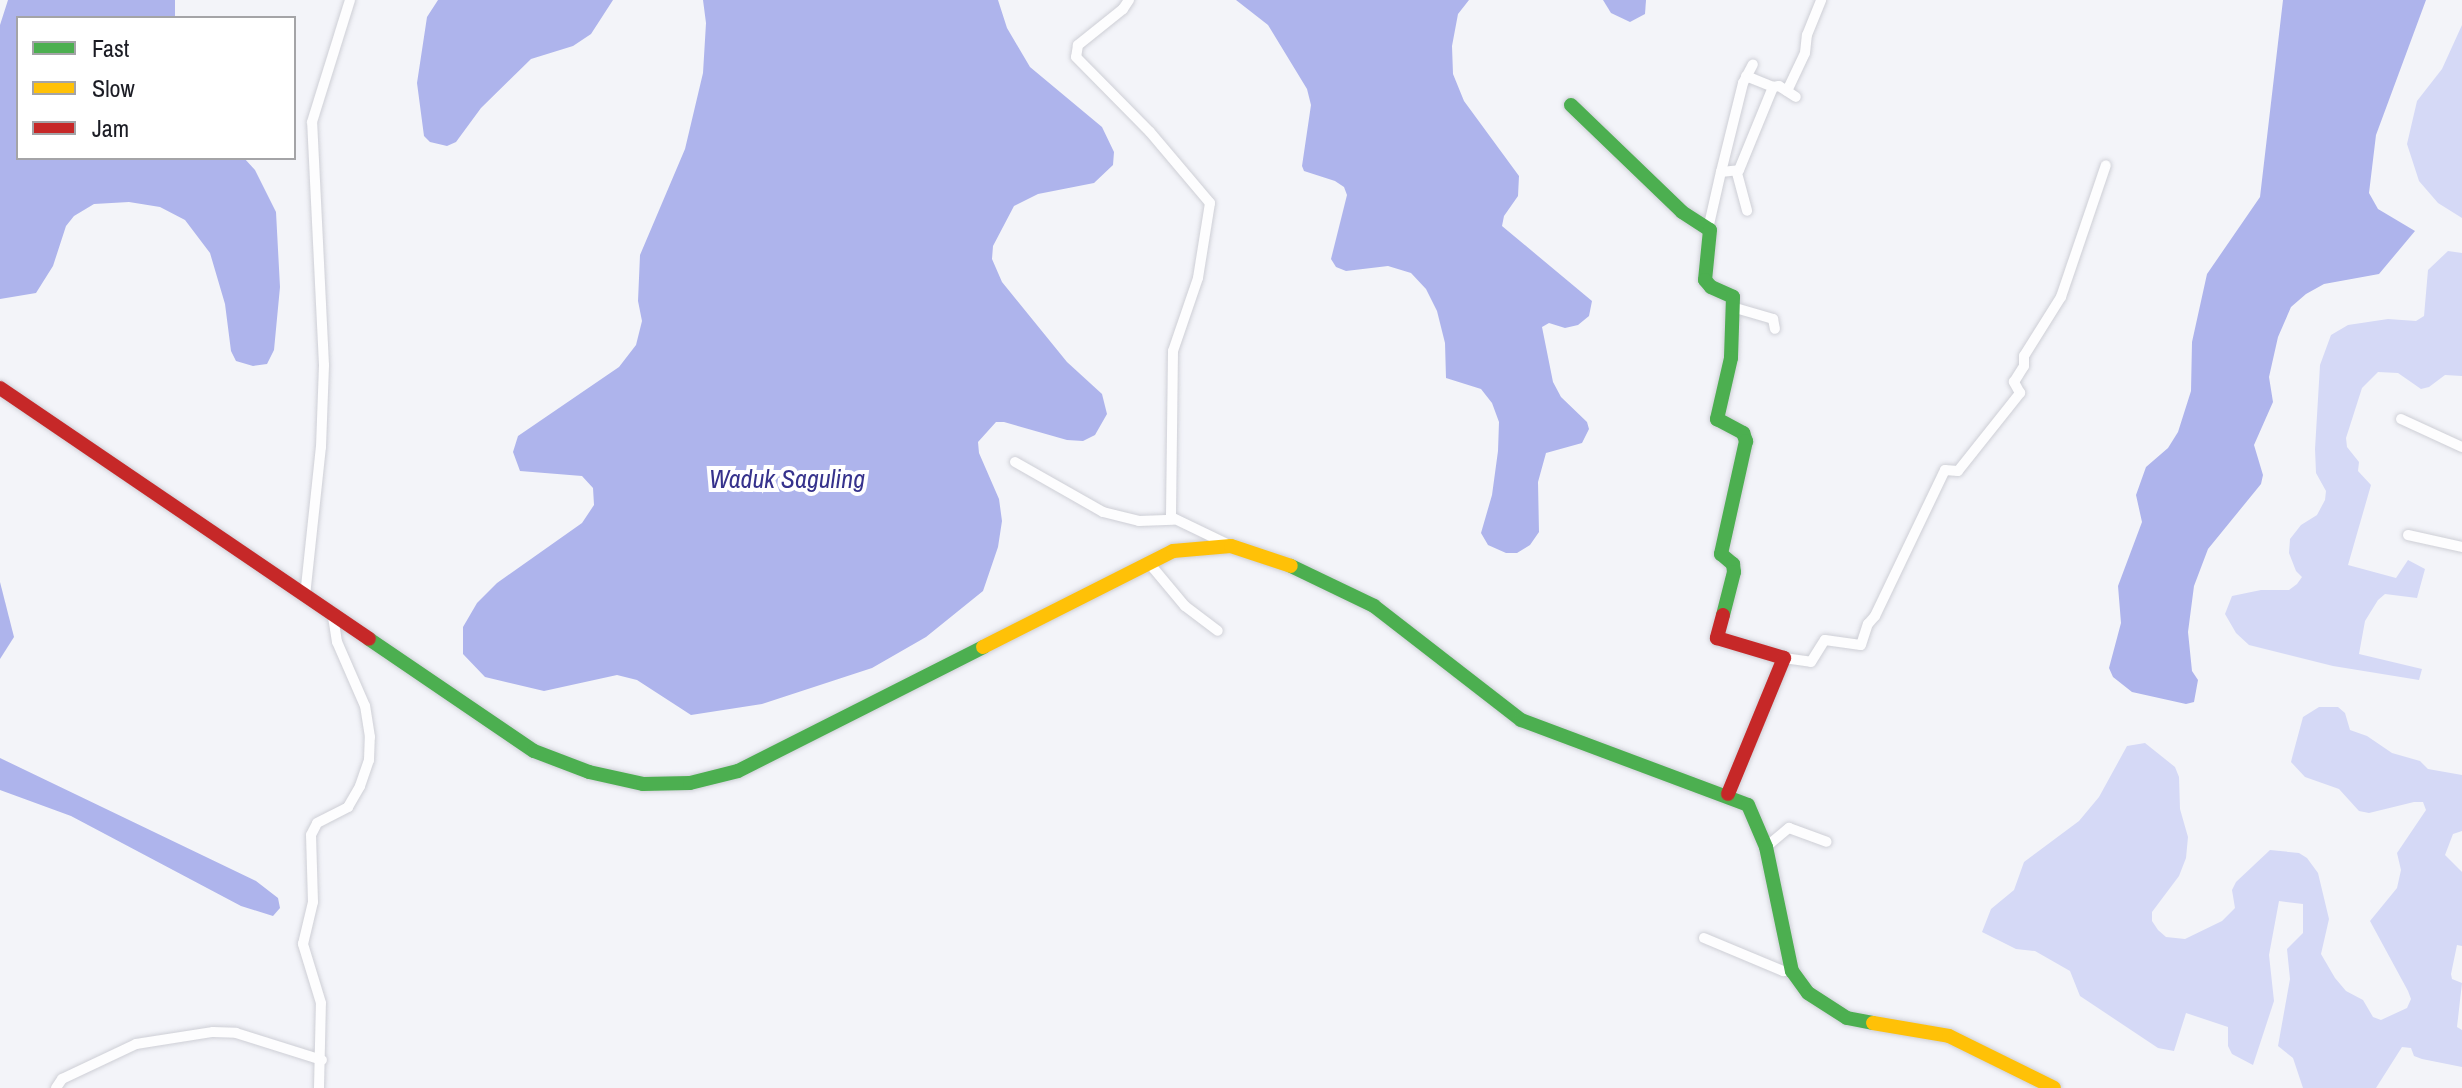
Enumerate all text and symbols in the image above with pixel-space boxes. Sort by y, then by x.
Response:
legend [16,16,296,160]
text: Fast [92,32,129,64]
text: Slow [92,72,135,104]
text: Jam [92,112,129,144]
water label: Waduk Saguling [709,463,865,495]

